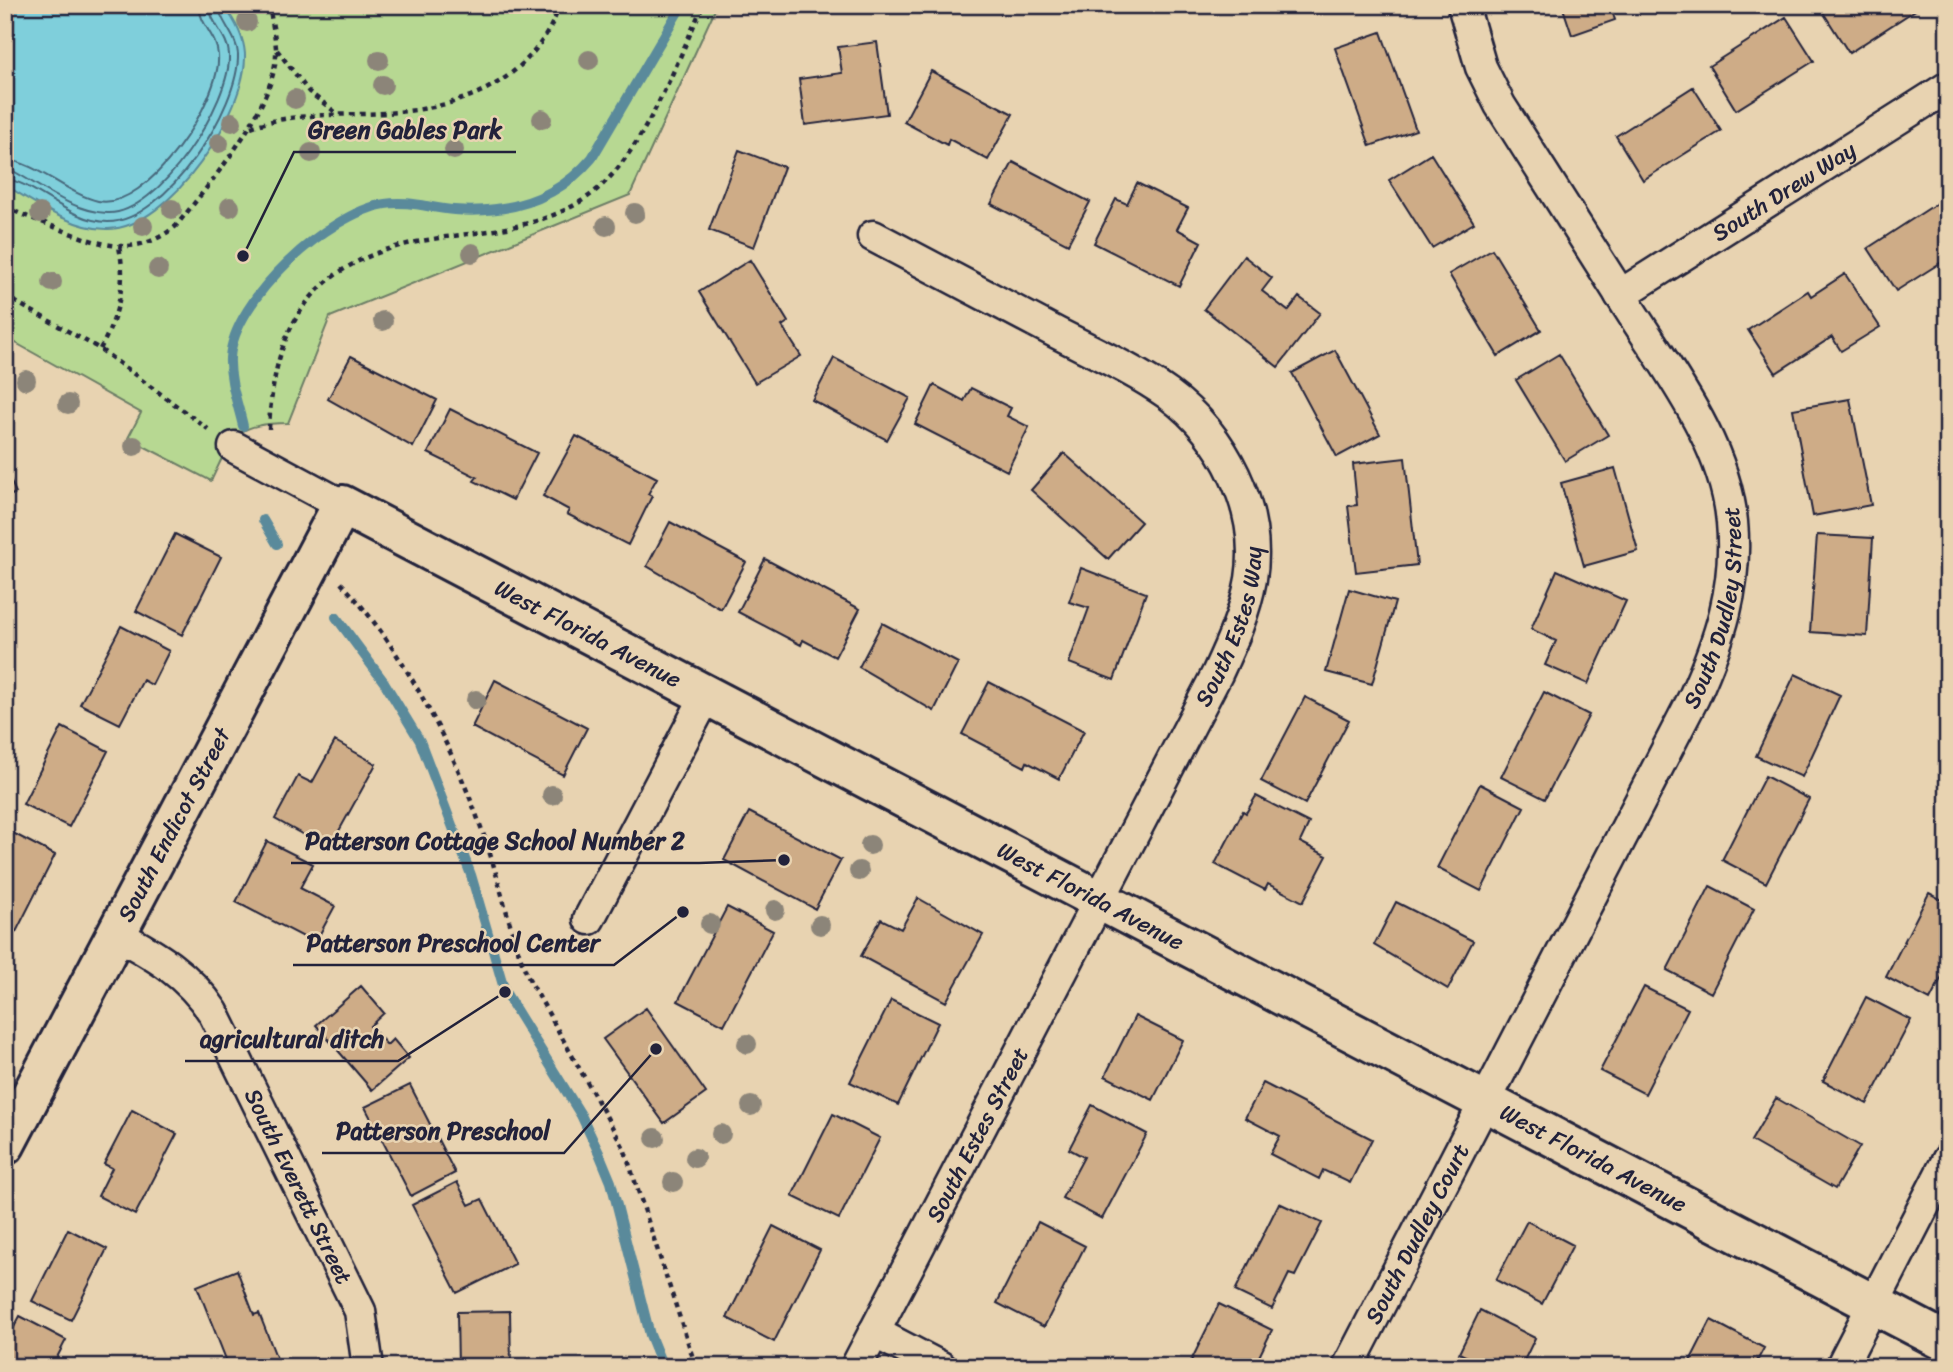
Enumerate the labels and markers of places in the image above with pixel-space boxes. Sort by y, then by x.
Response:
callout: Green Gables Park [294,107,516,152]
callout: Patterson Cottage School Number 2 [291,818,699,863]
callout: Patterson Preschool Center [293,920,614,965]
callout: agricultural ditch [185,1016,398,1061]
callout: Patterson Preschool [322,1108,564,1153]

